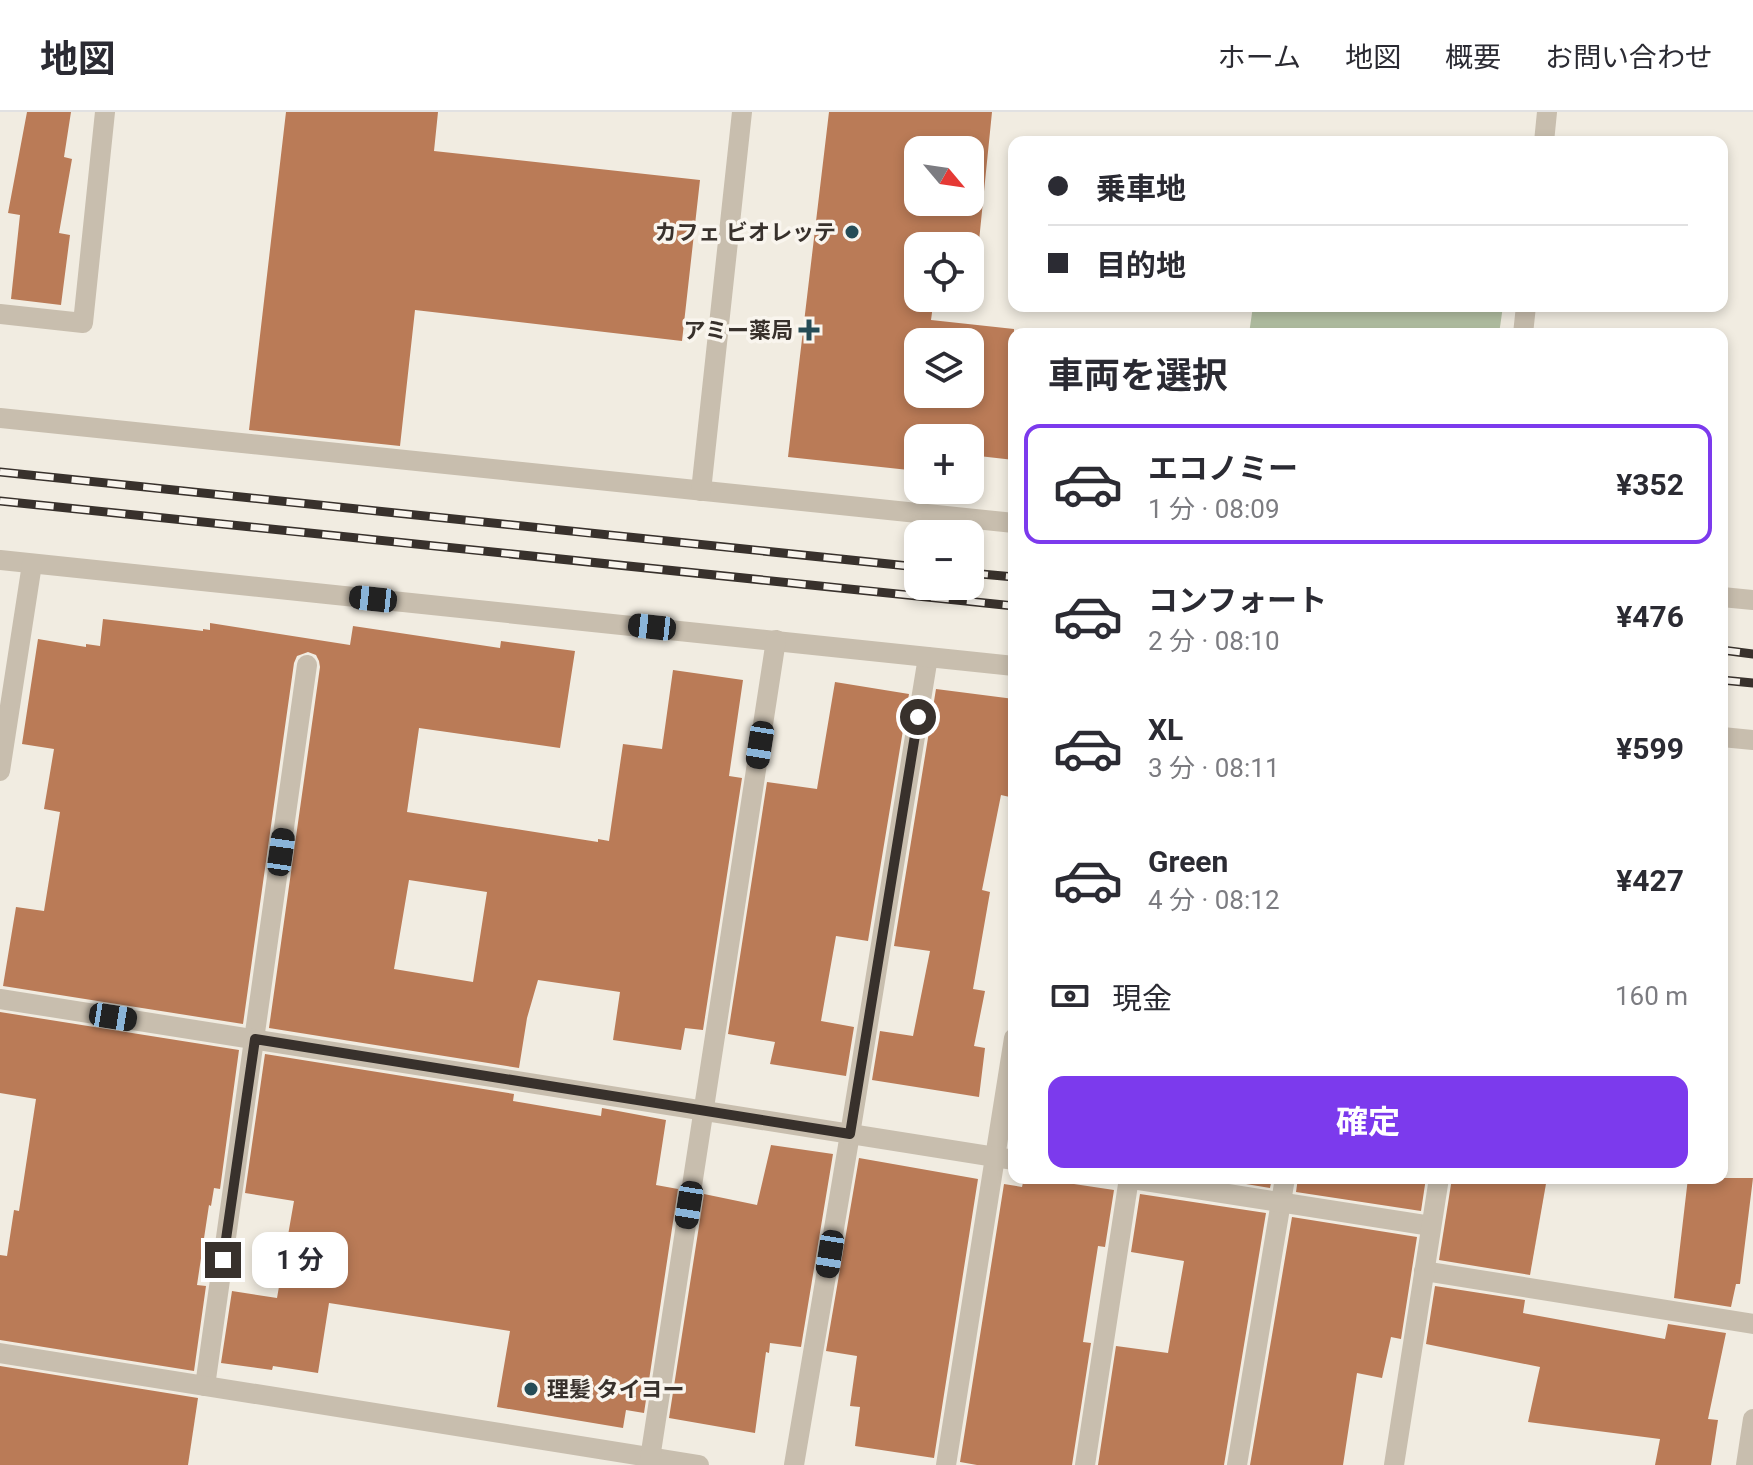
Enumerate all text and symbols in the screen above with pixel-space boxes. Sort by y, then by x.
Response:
text: 地図 [40,37,116,81]
text: ホーム [1218,41,1301,74]
text: 地図 [1345,41,1401,74]
text: 概要 [1445,41,1501,74]
text: お問い合わせ [1545,41,1713,74]
north arrow [904,136,984,216]
map controls [904,136,984,600]
text: 乗車地 [1096,171,1186,206]
place label: カフェ ビオレッテ [655,220,836,245]
marker: カフェ ビオレッテ [843,223,861,241]
button: locate [904,232,984,312]
text: 目的地 [1096,248,1186,283]
place label: アミー薬局 [683,318,793,343]
marker: アミー薬局 [800,321,818,339]
button: layers [904,328,984,408]
text: 車両を選択 [1048,355,1228,397]
button: + [904,424,984,504]
icon: car [1052,448,1124,520]
text: エコノミー [1148,451,1298,486]
text: ¥352 [1616,467,1684,502]
text: 1 分 · 08:09 [1148,494,1280,524]
button: − [904,520,984,600]
icon: car [1052,580,1124,652]
text: コンフォート [1148,583,1327,618]
car [348,585,398,613]
text: ¥476 [1616,599,1684,634]
car [627,613,677,641]
text: 2 分 · 08:10 [1148,626,1280,656]
route start [900,699,936,735]
icon: car [1052,712,1124,784]
text: XL [1148,712,1183,747]
car [744,719,776,771]
text: ¥599 [1616,731,1684,766]
text: 3 分 · 08:11 [1148,753,1280,783]
car [266,827,296,877]
icon: car [1052,844,1124,916]
text: Green [1148,844,1228,879]
text: ¥427 [1616,863,1684,898]
text: 4 分 · 08:12 [1148,885,1280,915]
icon: cash [1048,974,1092,1018]
text: 現金 [1112,981,1172,1016]
text: 160 m [1615,981,1688,1011]
car [87,1001,139,1033]
button: 確定 [1048,1076,1688,1168]
car [673,1179,705,1231]
car [814,1228,846,1280]
callout: 1 分 [251,1232,347,1288]
route end [205,1242,241,1278]
text: 1 分 [276,1245,324,1275]
place label: 理髪 タイヨー [547,1377,684,1402]
marker: 理髪 タイヨー [522,1380,540,1398]

